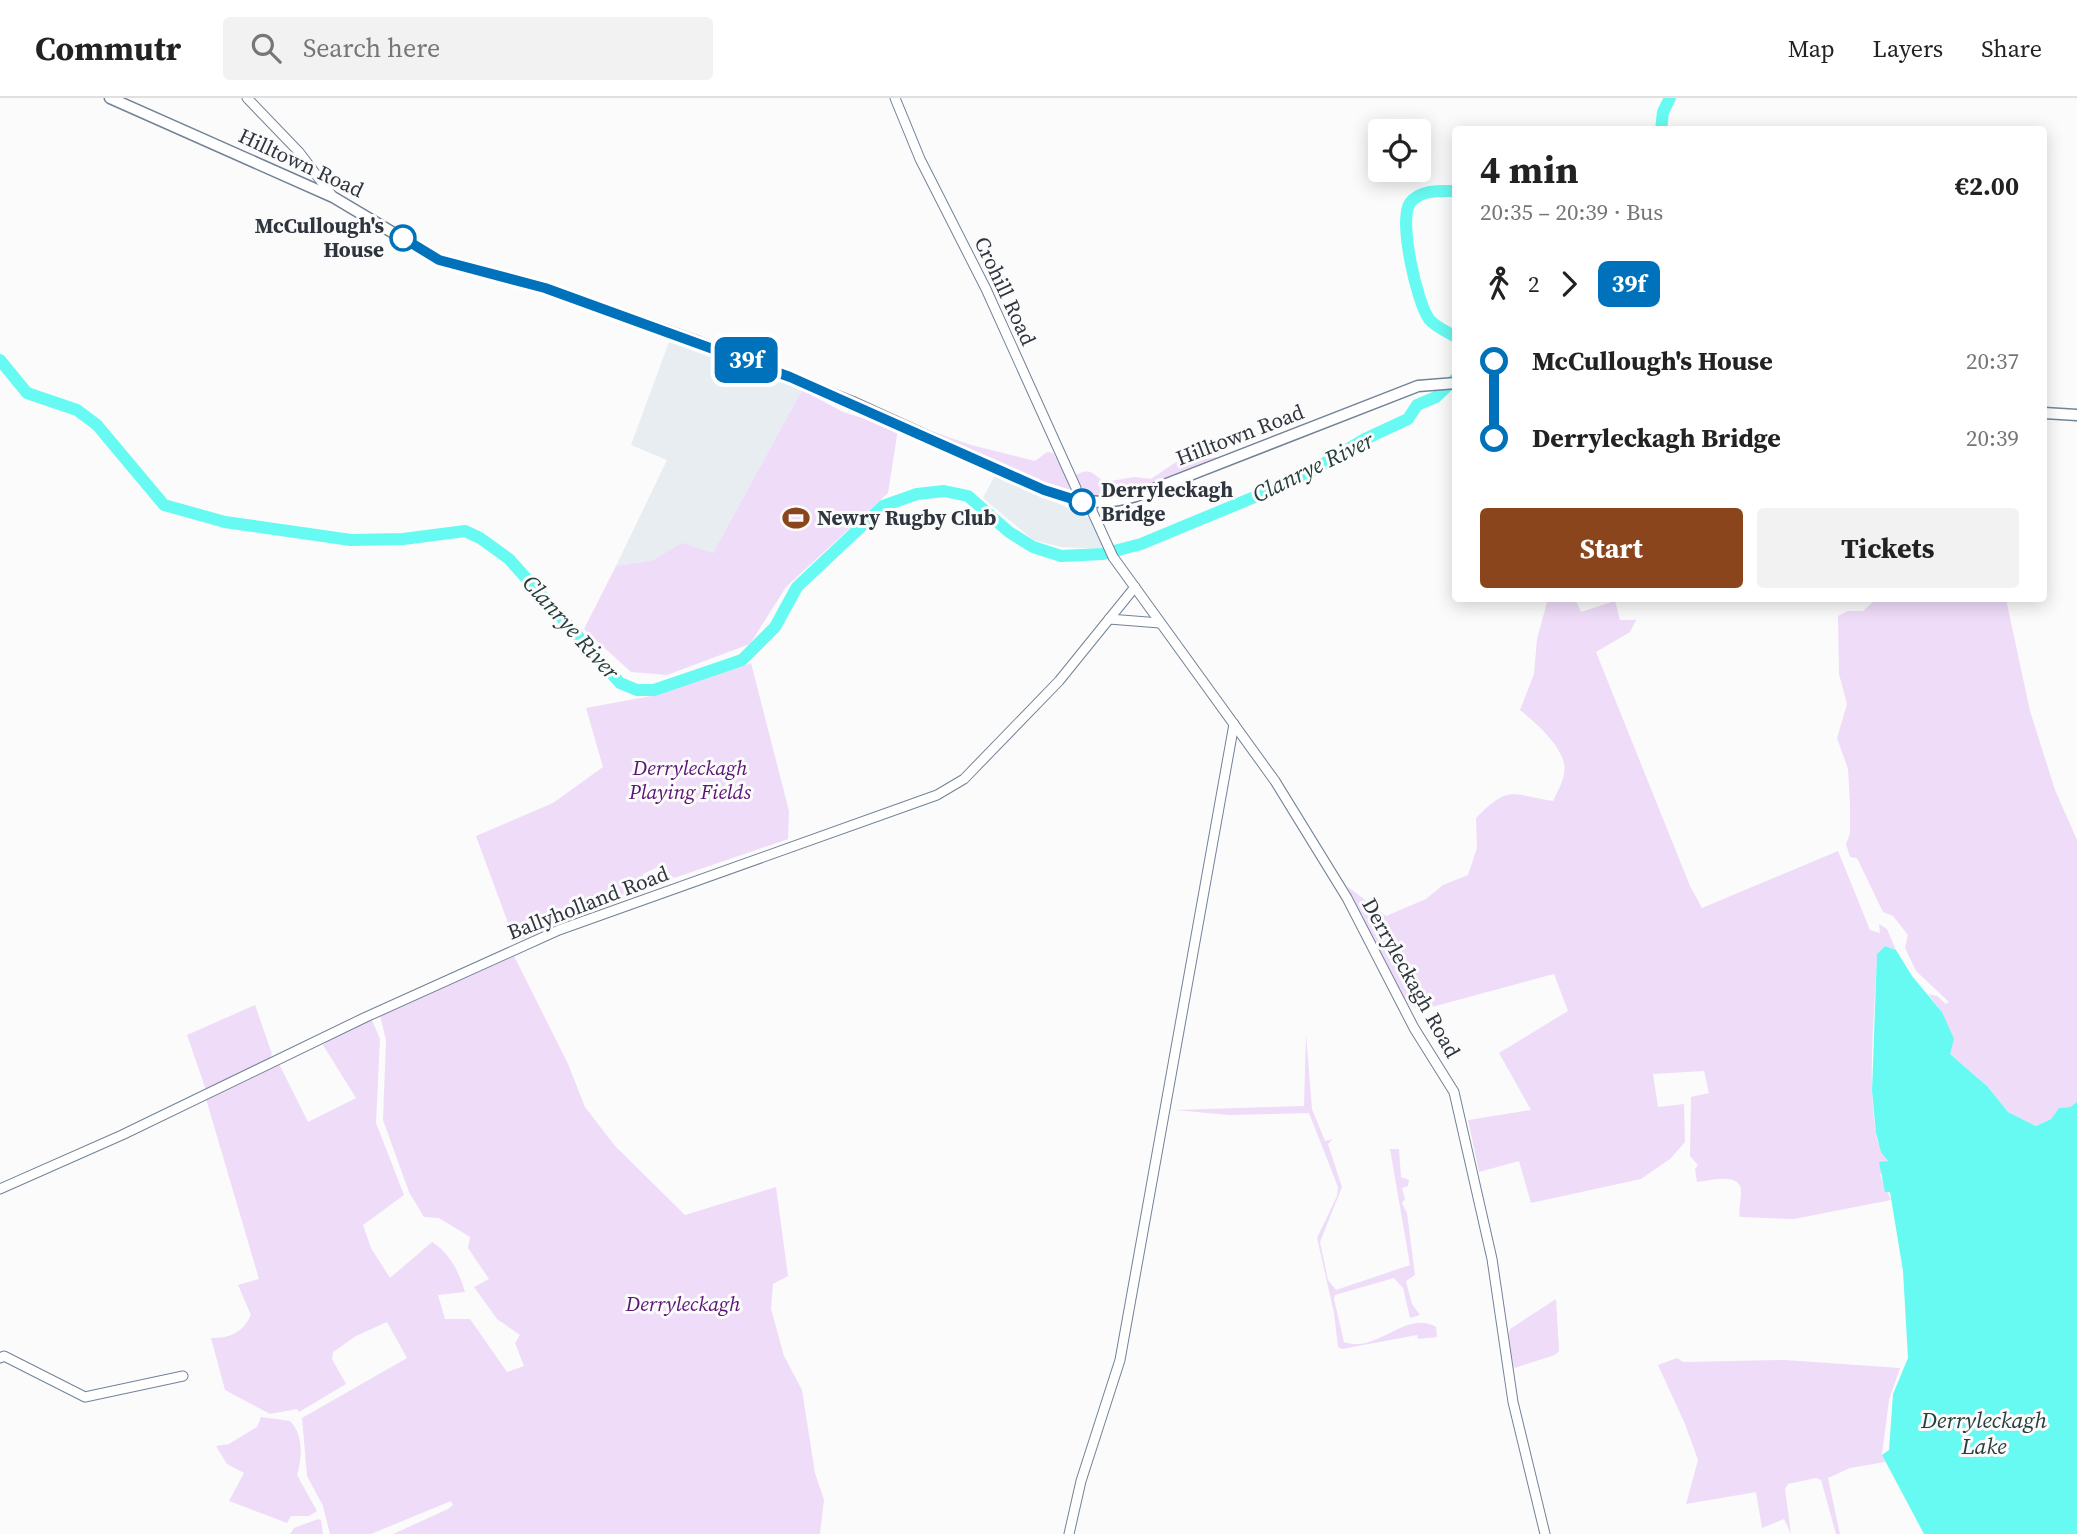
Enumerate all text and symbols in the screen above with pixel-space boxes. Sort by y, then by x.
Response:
search box [223,17,713,80]
text: Commutr [35,26,181,71]
icon: search [247,29,285,67]
text: Search here [303,30,440,66]
text: Map [1788,32,1835,65]
text: Layers [1873,32,1943,65]
text: Share [1981,32,2042,65]
map controls [1368,119,1431,182]
button: locate [1368,119,1431,182]
street label: Hilltown Road [234,121,369,204]
text: 4 min [1480,144,1579,196]
text: €2.00 [1955,168,2019,204]
text: 20:35 – 20:39 · Bus [1480,196,1663,228]
place label: McCullough's House [255,211,384,264]
marker: McCullough's House [390,225,416,251]
street label: Crohill Road [968,232,1043,350]
icon: walk [1480,265,1518,303]
icon: forward [1550,265,1588,303]
text: 39f [1612,267,1646,300]
text: 2 [1528,268,1540,300]
line badge: 39f [706,337,786,383]
text: 39f [729,343,763,376]
text: McCullough's House [1532,343,1773,379]
text: 20:37 [1966,345,2019,377]
street label: Hilltown Road [1172,397,1308,472]
text: Derryleckagh Bridge [1532,420,1781,456]
text: 20:39 [1966,422,2019,454]
water label: Clanrye River [1247,424,1380,510]
place label: Derryleckagh Bridge [1101,475,1233,528]
marker: Derryleckagh Bridge [1069,489,1095,515]
sports icon: Newry Rugby Club [781,503,811,533]
place label: Newry Rugby Club [817,503,997,532]
button: Start [1480,508,1743,588]
button: Tickets [1757,508,2019,588]
water label: Clanrye River [515,568,627,687]
park label: Derryleckagh Playing Fields [628,753,752,806]
street label: Ballyholland Road [503,858,673,947]
street label: Derryleckagh Road [1355,893,1467,1063]
park label: Derryleckagh [624,1289,741,1318]
water label: Derryleckagh Lake [1920,1404,2048,1462]

